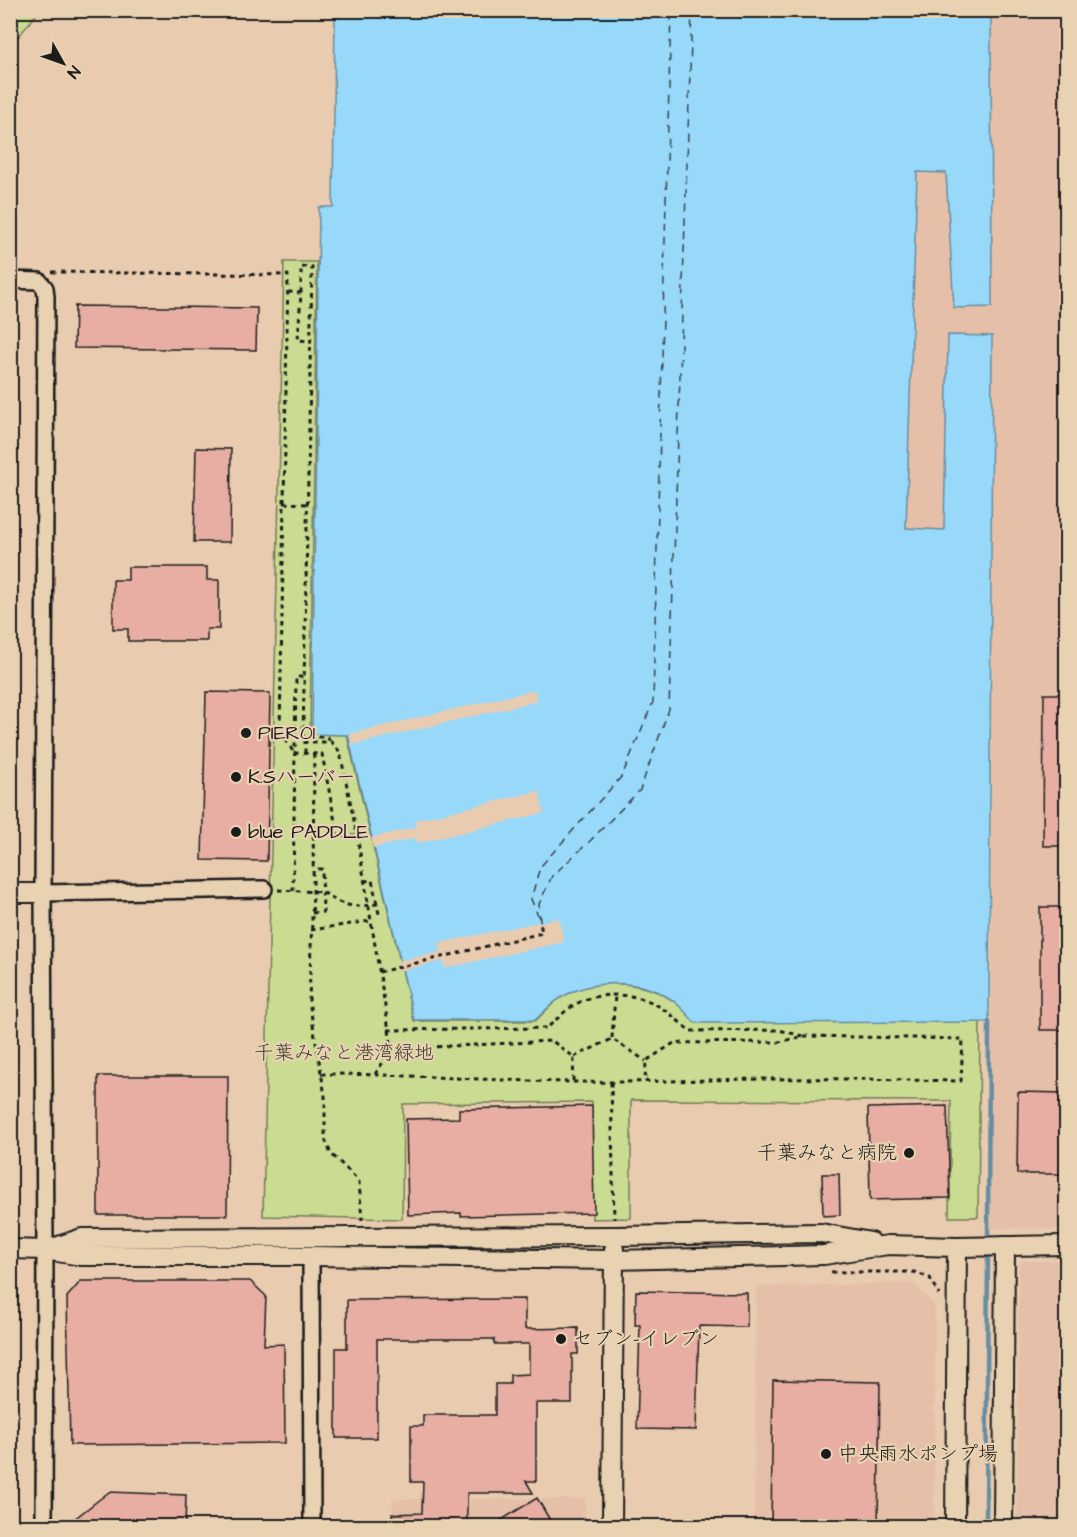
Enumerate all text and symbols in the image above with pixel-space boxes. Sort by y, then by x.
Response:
north arrow [33,33,93,93]
text: N [62,61,85,83]
place label: PIER01 [258,719,315,747]
marker: PIER01 [239,726,253,740]
place label: K.Sハーバー [248,763,356,791]
marker: K.Sハーバー [229,770,243,784]
place label: blue PADDLE [248,818,369,846]
marker: blue PADDLE [229,825,243,839]
park label: 千葉みなと港湾緑地 [254,1039,434,1067]
place label: 千葉みなと病院 [757,1139,897,1167]
marker: 千葉みなと病院 [902,1146,916,1160]
place label: セブン-イレブン [573,1325,719,1353]
marker: セブン-イレブン [554,1332,568,1346]
place label: 中央雨水ポンプ場 [838,1440,998,1468]
marker: 中央雨水ポンプ場 [819,1447,833,1461]

